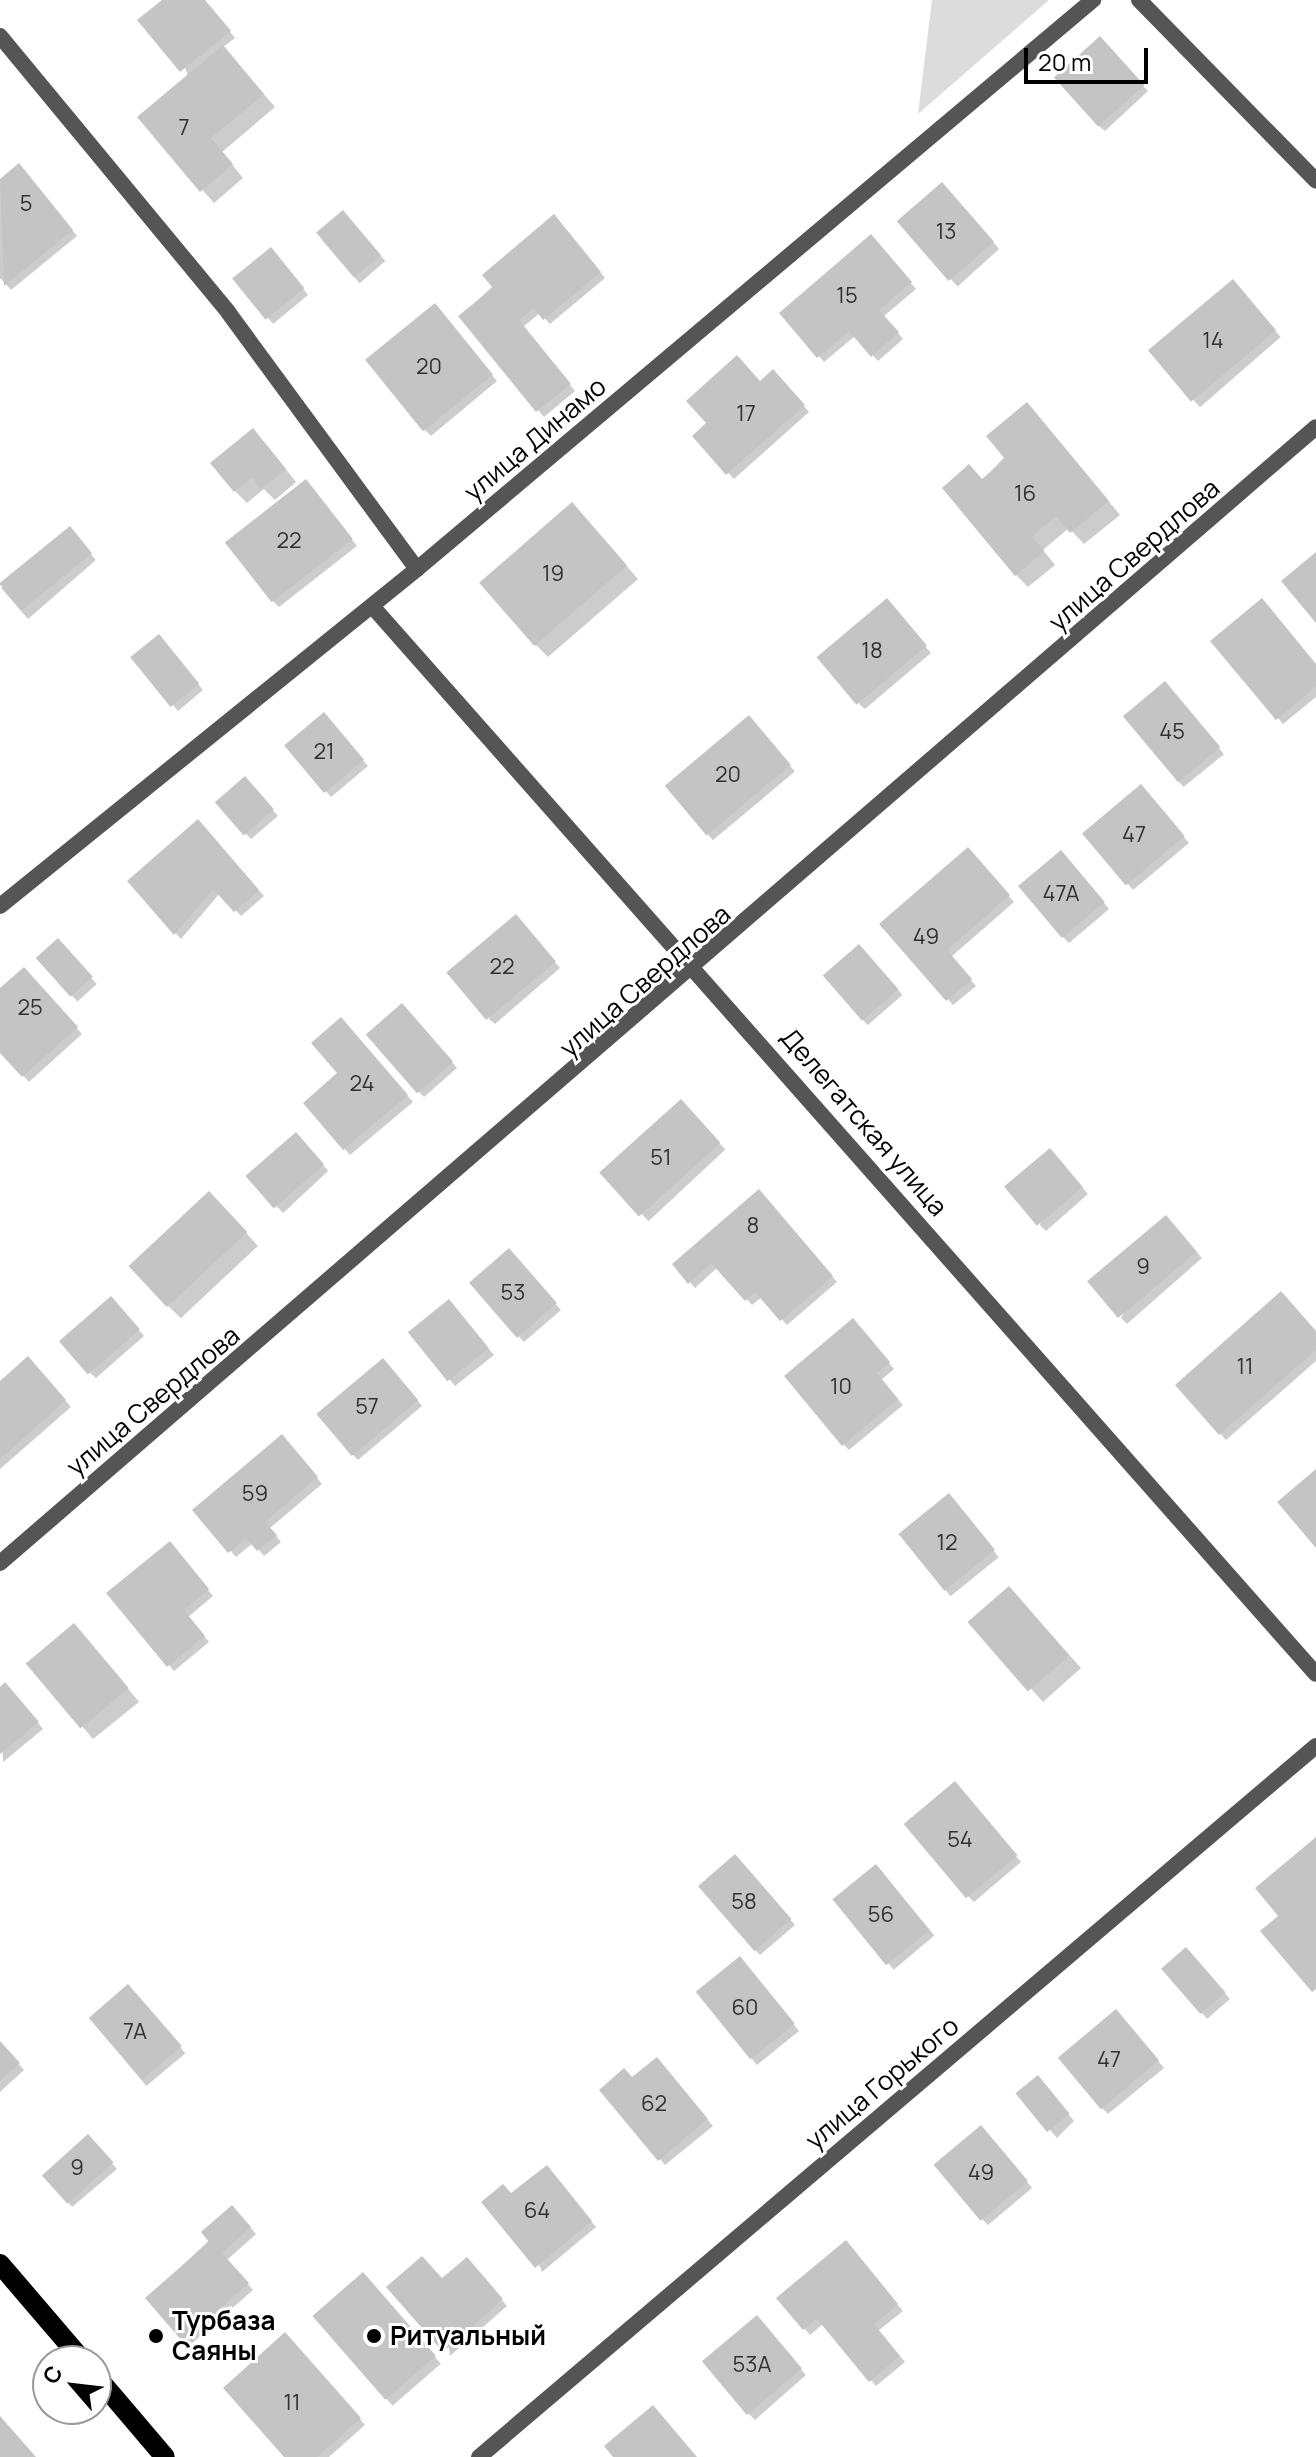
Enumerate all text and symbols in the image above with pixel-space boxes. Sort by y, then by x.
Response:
scale bar [1028,32,1152,82]
text: 20 m [1038,45,1091,78]
house number: 7 [178,115,190,141]
house number: 5 [20,191,32,217]
house number: 13 [936,219,956,245]
house number: 15 [836,283,858,309]
house number: 14 [1202,328,1224,354]
house number: 20 [416,354,442,380]
street label: улица Динамо [458,371,612,507]
house number: 17 [736,401,756,427]
street label: улица Свердлова [1042,472,1226,638]
house number: 16 [1014,481,1036,507]
house number: 22 [276,528,302,554]
house number: 19 [542,561,564,587]
house number: 18 [861,638,883,664]
house number: 45 [1159,719,1185,745]
house number: 21 [313,739,335,765]
house number: 20 [715,762,741,788]
house number: 47 [1122,822,1146,848]
house number: 47А [1042,881,1080,907]
street label: улица Свердлова [553,898,737,1064]
house number: 49 [913,924,939,950]
house number: 22 [489,954,515,980]
house number: 25 [17,995,43,1021]
street label: Делегатская улица [774,1022,954,1222]
house number: 24 [349,1071,375,1097]
house number: 51 [650,1145,672,1171]
house number: 8 [747,1213,759,1239]
house number: 9 [1136,1254,1150,1280]
house number: 53 [501,1280,525,1306]
street label: улица Свердлова [60,1320,246,1482]
house number: 11 [1236,1354,1254,1380]
house number: 10 [830,1374,852,1400]
house number: 57 [355,1394,379,1420]
house number: 59 [242,1481,268,1507]
house number: 12 [936,1530,958,1556]
house number: 54 [947,1827,973,1853]
house number: 58 [731,1889,757,1915]
house number: 56 [868,1902,894,1928]
house number: 60 [731,1995,759,2021]
street label: улица Горького [799,2010,965,2156]
house number: 7А [123,2019,147,2045]
house number: 47 [1097,2047,1121,2073]
house number: 62 [641,2091,667,2117]
house number: 9 [70,2155,84,2181]
house number: 49 [968,2160,994,2186]
house number: 64 [524,2198,550,2224]
place label: Турбаза Саяны [172,2305,276,2366]
place label: Ритуальный [390,2320,546,2352]
marker: Турбаза Саяны [147,2327,165,2345]
marker: Ритуальный [365,2327,383,2345]
north arrow [32,2345,112,2425]
house number: 53А [733,2352,771,2378]
text: С [36,2360,70,2389]
house number: 11 [283,2390,301,2416]

